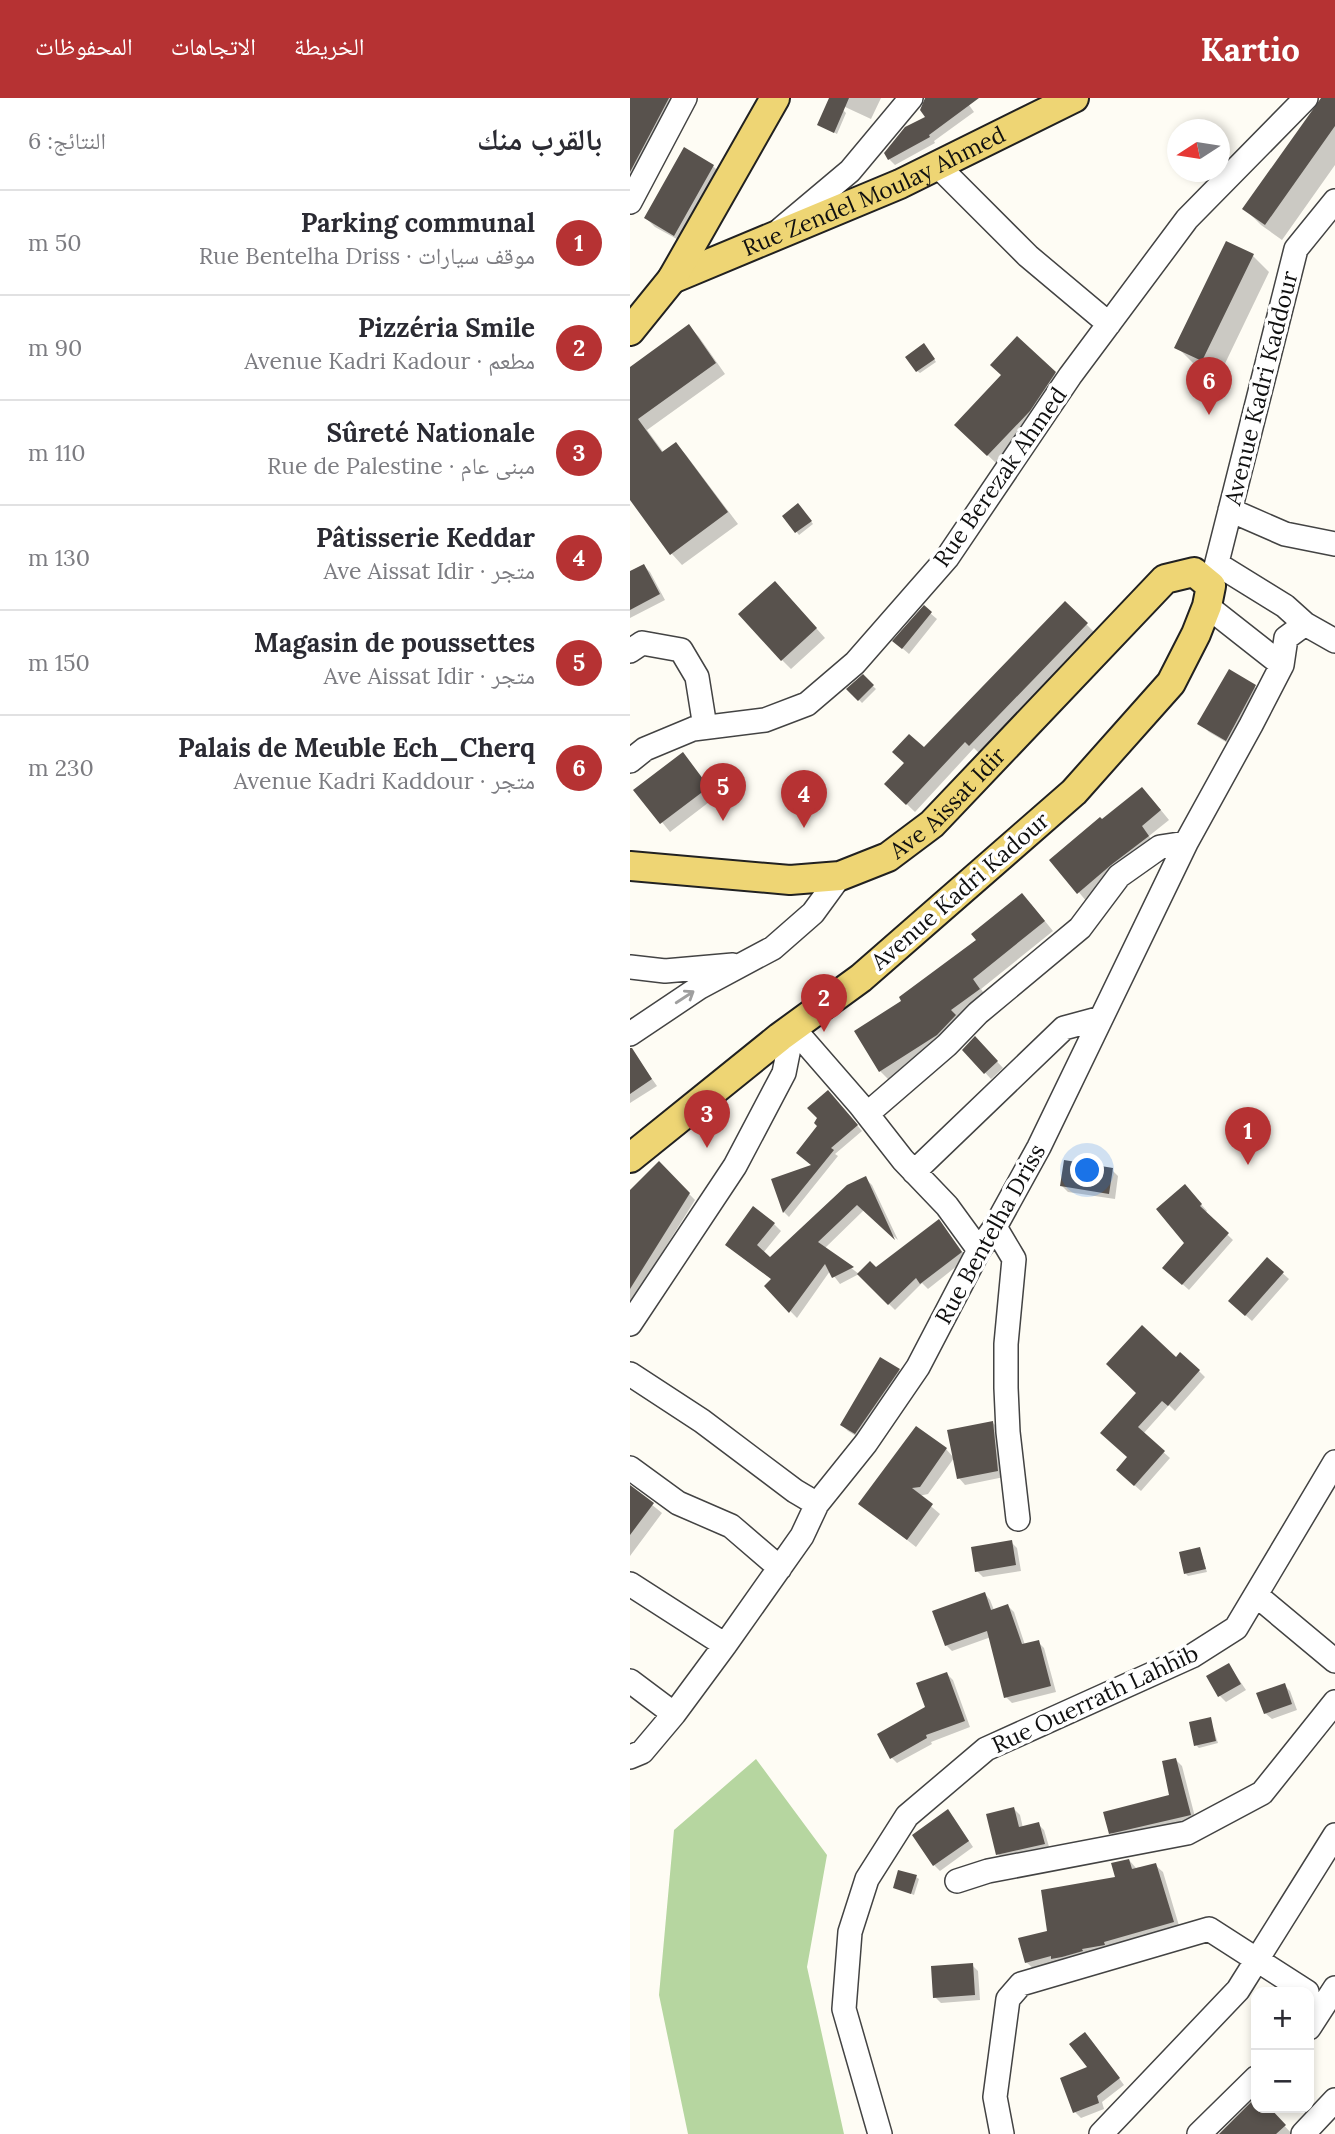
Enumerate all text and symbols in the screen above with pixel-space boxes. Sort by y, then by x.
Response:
text: Kartio [1200,28,1300,70]
text: المحفوظات [35,31,133,62]
text: الاتجاهات [171,31,256,62]
text: الخريطة [294,31,365,62]
street label: Rue Zendel Moulay Ahmed [738,119,1010,262]
north arrow [1167,119,1230,182]
text: بالقرب منك [477,120,602,158]
text: النتائج: 6 [28,126,106,155]
text: Parking communal [301,206,535,239]
text: 50 m [28,228,81,257]
text: 1 [574,228,584,257]
text: موقف سيارات · Rue Bentelha Driss [199,241,535,270]
street label: Avenue Kadri Kaddour [1217,268,1304,509]
text: Pizzéria Smile [358,311,535,344]
text: 90 m [28,333,82,362]
text: 2 [573,333,585,362]
text: مطعم · Avenue Kadri Kadour [244,346,535,375]
pin: 6 [1186,357,1232,415]
street label: Rue Berezak Ahmed [927,381,1073,572]
text: Sûreté Nationale [327,416,535,449]
text: 110 m [28,438,86,467]
text: 3 [573,438,585,467]
text: مبنى عام · Rue de Palestine [267,451,535,480]
text: Pâtisserie Keddar [316,521,535,554]
text: 130 m [28,543,90,572]
text: 4 [573,543,585,572]
text: متجر · Ave Aissat Idir [324,556,535,585]
text: Magasin de poussettes [254,626,535,659]
text: 150 m [28,648,90,677]
text: 5 [573,648,585,677]
text: متجر · Ave Aissat Idir [324,661,535,690]
text: Palais de Meuble Ech_Cherq [178,731,535,764]
street label: Ave Aissat Idir [883,741,1012,866]
text: 230 m [28,753,94,782]
text: 6 [572,753,586,782]
pin: 5 [700,763,746,821]
text: متجر · Avenue Kadri Kaddour [234,766,535,795]
pin: 4 [781,770,827,828]
street label: Avenue Kadri Kadour [864,805,1055,976]
pin: 2 [801,974,847,1032]
one-way arrow [675,990,694,1004]
pin: 3 [684,1090,730,1148]
pin: 1 [1225,1107,1271,1165]
street label: Rue Bentelha Driss [928,1139,1051,1329]
your location [1070,1153,1104,1187]
street label: Rue Ouerrath Lahhib [987,1638,1203,1759]
map controls [1251,1987,1314,2113]
button: + [1251,1987,1314,2050]
button: − [1251,2050,1314,2113]

